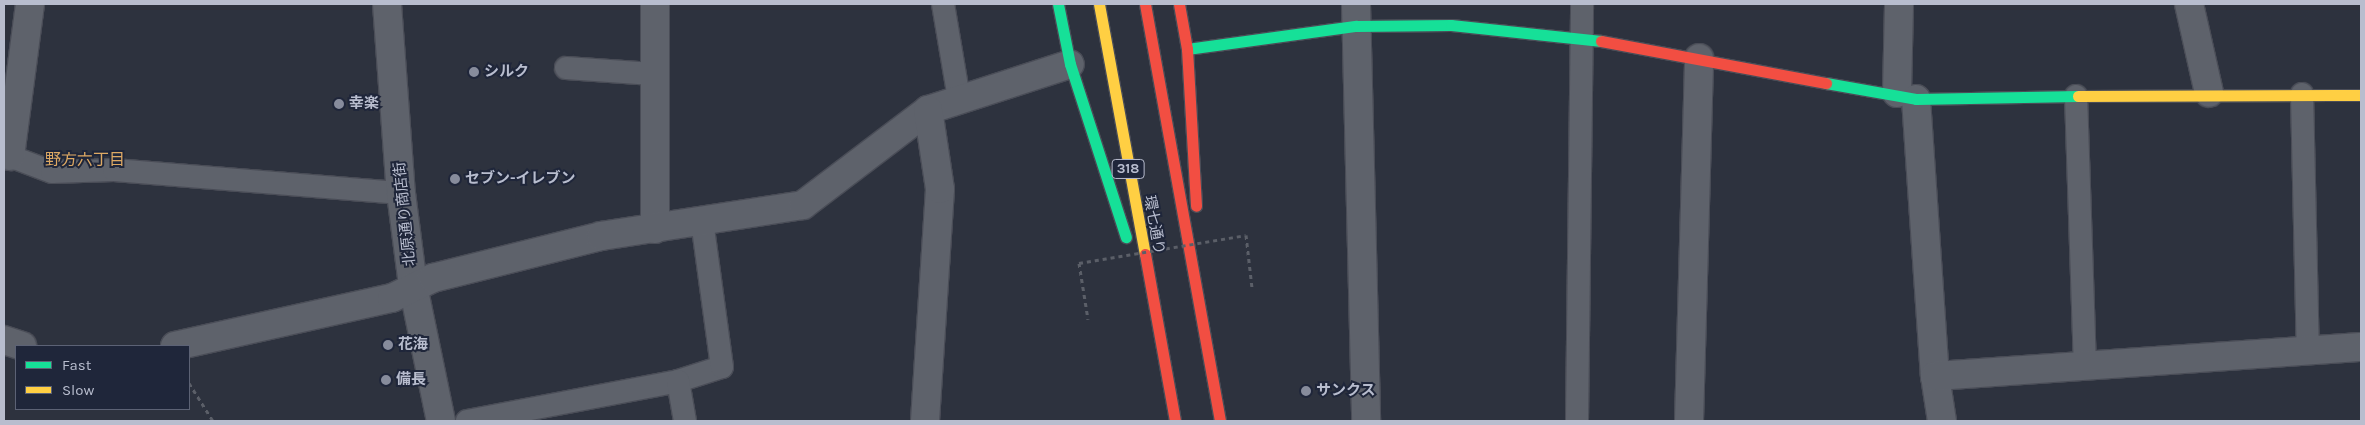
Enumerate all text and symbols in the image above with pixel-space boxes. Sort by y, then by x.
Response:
place label: シルク [484,63,529,81]
marker: シルク [468,66,480,78]
place label: 幸楽 [349,95,379,113]
marker: 幸楽 [333,98,345,110]
district label: 野方六丁目 [45,150,125,170]
road number: 318 [1110,157,1146,180]
street label: 北原通り商店街 [391,161,419,267]
place label: セブン-イレブン [465,170,576,188]
marker: セブン-イレブン [449,173,461,185]
street label: 環七通り [1140,194,1168,256]
place label: 花海 [398,336,428,354]
marker: 花海 [382,339,394,351]
legend [15,345,190,410]
text: Fast [62,356,91,374]
place label: 備長 [396,371,426,389]
marker: 備長 [380,374,392,386]
text: Slow [62,381,94,399]
place label: サンクス [1316,382,1376,400]
marker: サンクス [1300,385,1312,397]

